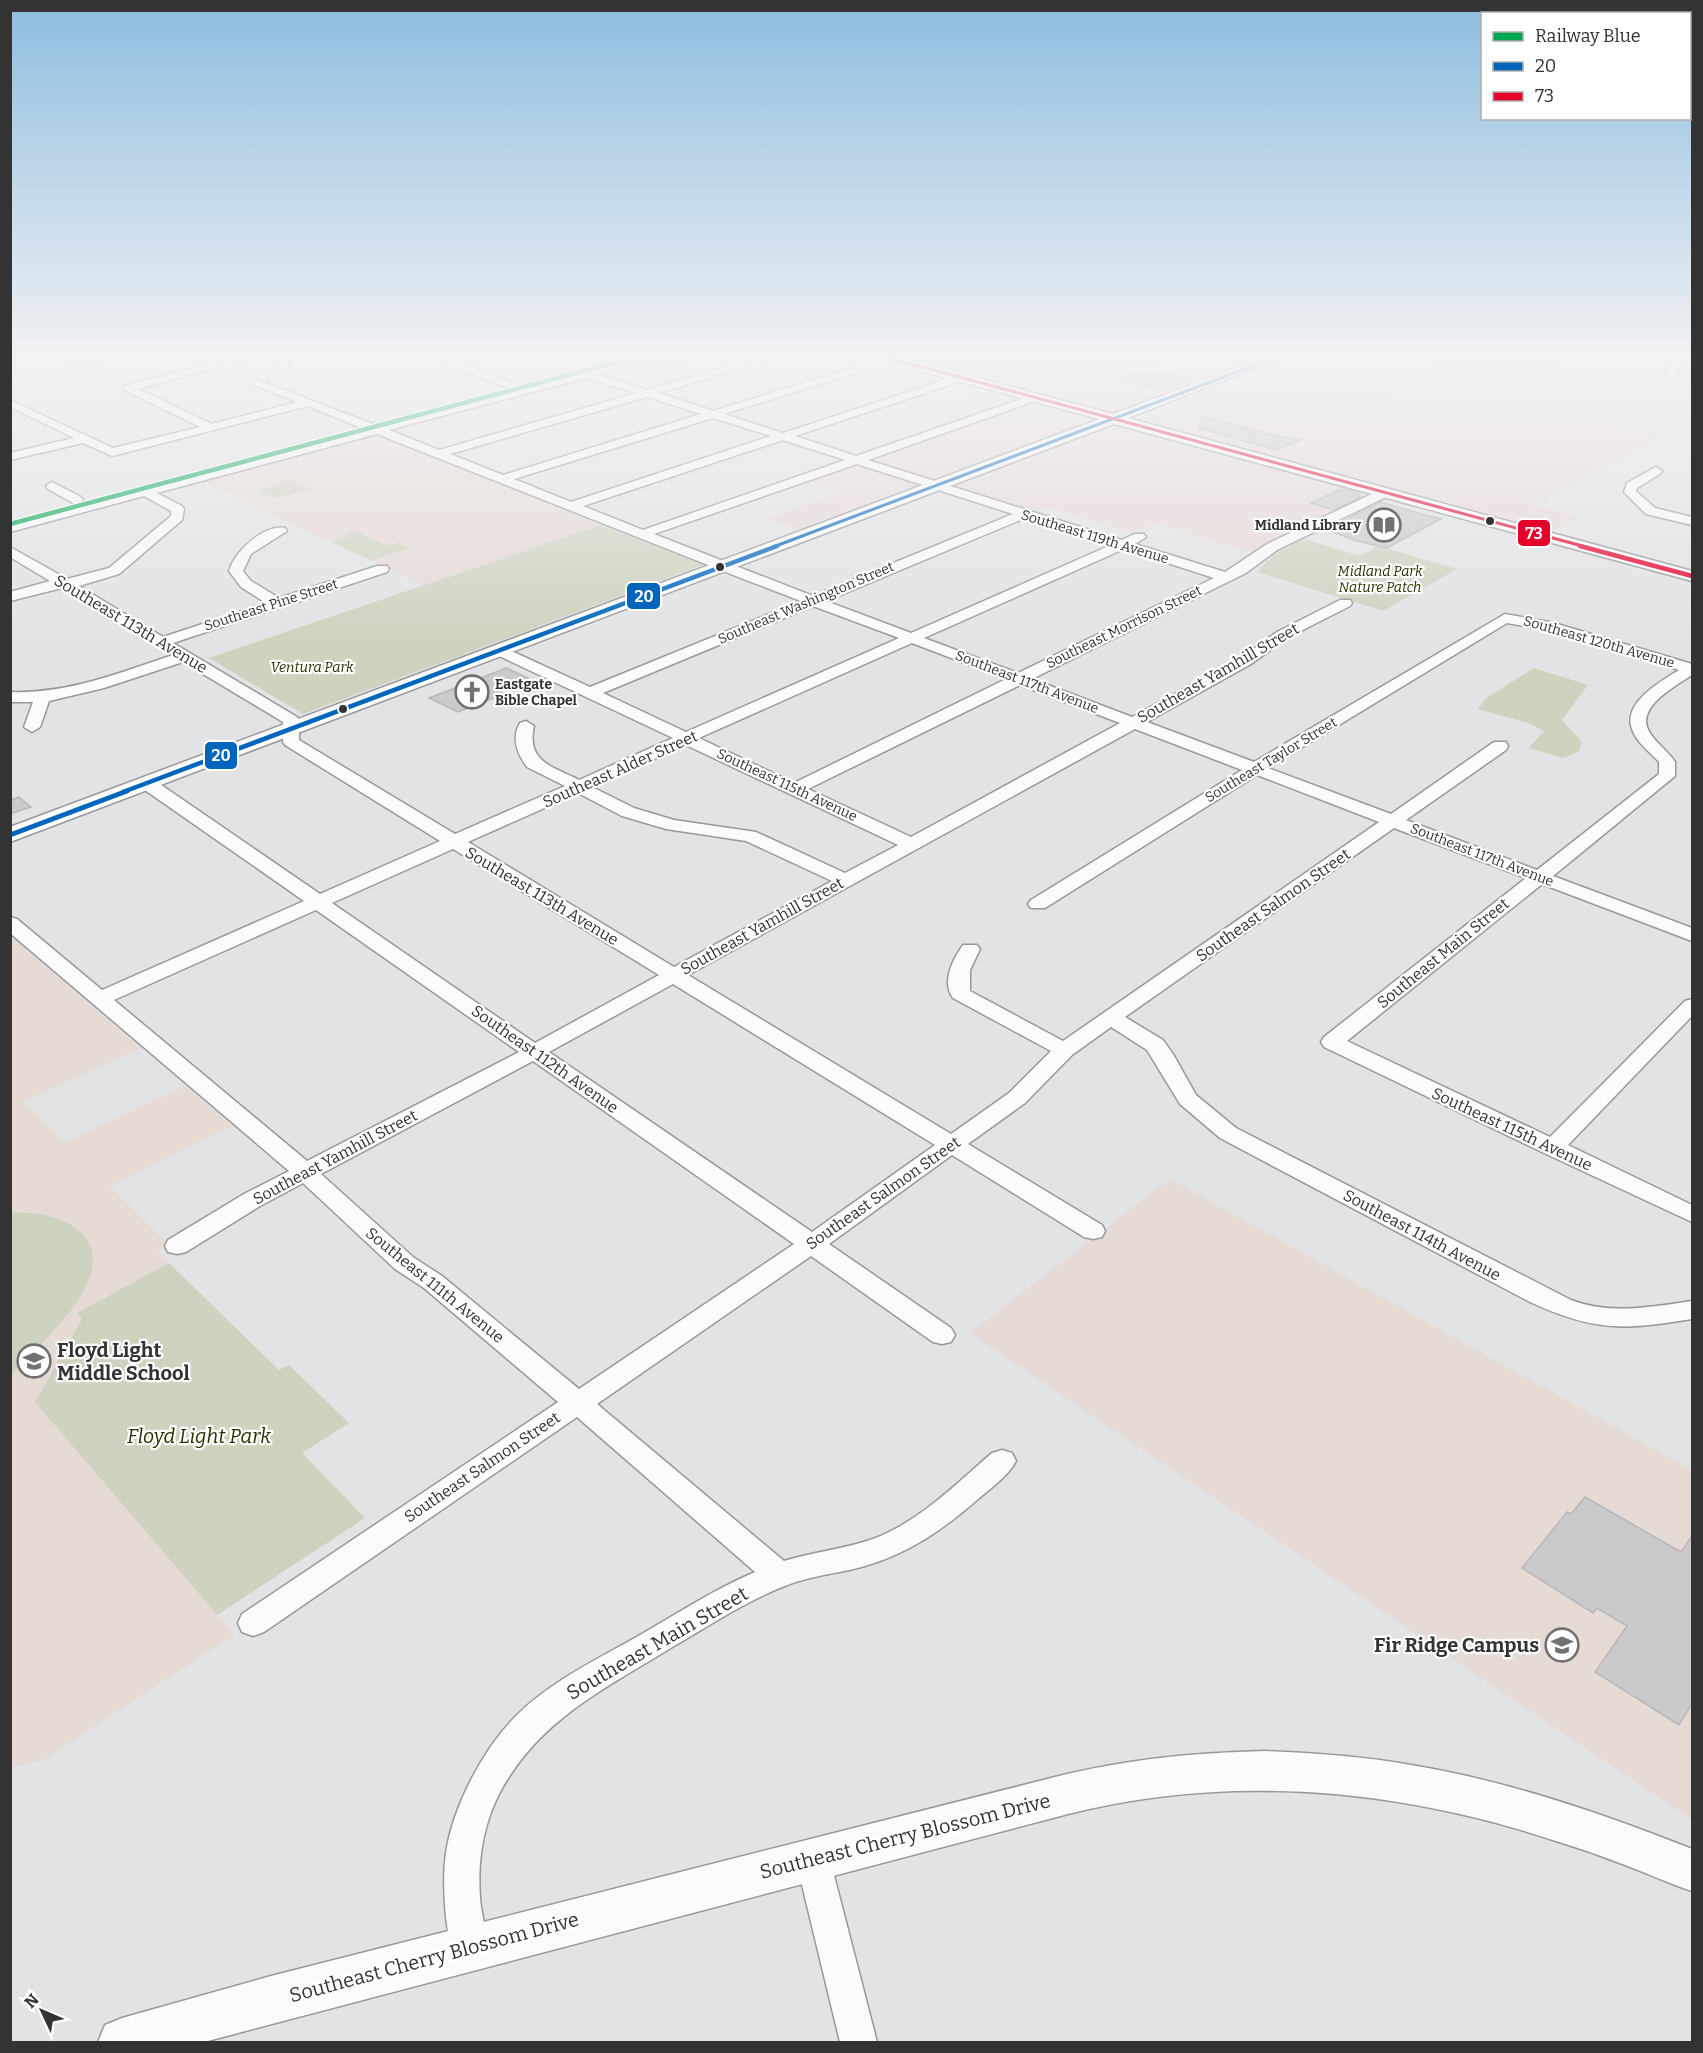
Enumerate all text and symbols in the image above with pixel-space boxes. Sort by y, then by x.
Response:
legend [1481,12,1691,120]
text: Railway Blue [1535,25,1641,47]
text: 20 [1535,55,1556,77]
text: 73 [1535,85,1554,107]
street label: Southeast 119th Avenue [1019,506,1171,568]
library icon: Midland Library [1366,507,1402,543]
unlabelled marker [1484,515,1496,527]
place label: Midland Library [1255,517,1361,534]
line badge: 73 [1517,519,1551,547]
text: 73 [1525,524,1543,543]
street label: Southeast Washington Street [715,558,897,648]
unlabelled marker [714,561,726,573]
park label: Midland Park Nature Patch [1338,563,1423,596]
street label: Southeast 113th Avenue [51,571,211,677]
street label: Southeast Pine Street [202,575,340,635]
line badge: 20 [626,582,661,610]
street label: Southeast Morrison Street [1043,582,1205,672]
text: 20 [634,587,654,606]
street label: Southeast 120th Avenue [1521,612,1677,672]
street label: Southeast Yamhill Street [1134,619,1302,727]
street label: Southeast 117th Avenue [953,647,1101,717]
park label: Ventura Park [270,659,354,676]
church icon: Eastgate Bible Chapel [454,674,490,710]
place label: Eastgate Bible Chapel [495,676,578,709]
unlabelled marker [337,703,349,715]
street label: Southeast Taylor Street [1202,714,1340,806]
street label: Southeast Alder Street [540,726,701,812]
line badge: 20 [204,741,238,770]
street label: Southeast 115th Avenue [714,745,860,825]
text: 20 [211,746,231,765]
street label: Southeast 117th Avenue [1408,820,1556,890]
street label: Southeast 113th Avenue [462,843,622,949]
street label: Southeast Salmon Street [1192,844,1354,965]
street label: Southeast Yamhill Street [677,873,847,979]
street label: Southeast Main Street [1373,894,1513,1012]
street label: Southeast 112th Avenue [468,1001,622,1117]
street label: Southeast 115th Avenue [1429,1083,1595,1175]
street label: Southeast Yamhill Street [250,1105,421,1208]
street label: Southeast Salmon Street [802,1132,964,1253]
street label: Southeast 114th Avenue [1340,1185,1504,1285]
street label: Southeast 111th Avenue [362,1223,508,1347]
place label: Floyd Light Middle School [57,1338,190,1385]
school or university icon: Floyd Light Middle School [16,1343,52,1379]
street label: Southeast Salmon Street [401,1408,564,1526]
park label: Floyd Light Park [127,1424,271,1448]
street label: Southeast Main Street [562,1581,752,1705]
school or university icon: Fir Ridge Campus [1544,1627,1580,1663]
place label: Fir Ridge Campus [1374,1633,1539,1657]
street label: Southeast Cherry Blossom Drive [757,1788,1053,1884]
street label: Southeast Cherry Blossom Drive [287,1907,581,2007]
north arrow [12,1981,72,2041]
text: N [20,1990,43,2012]

